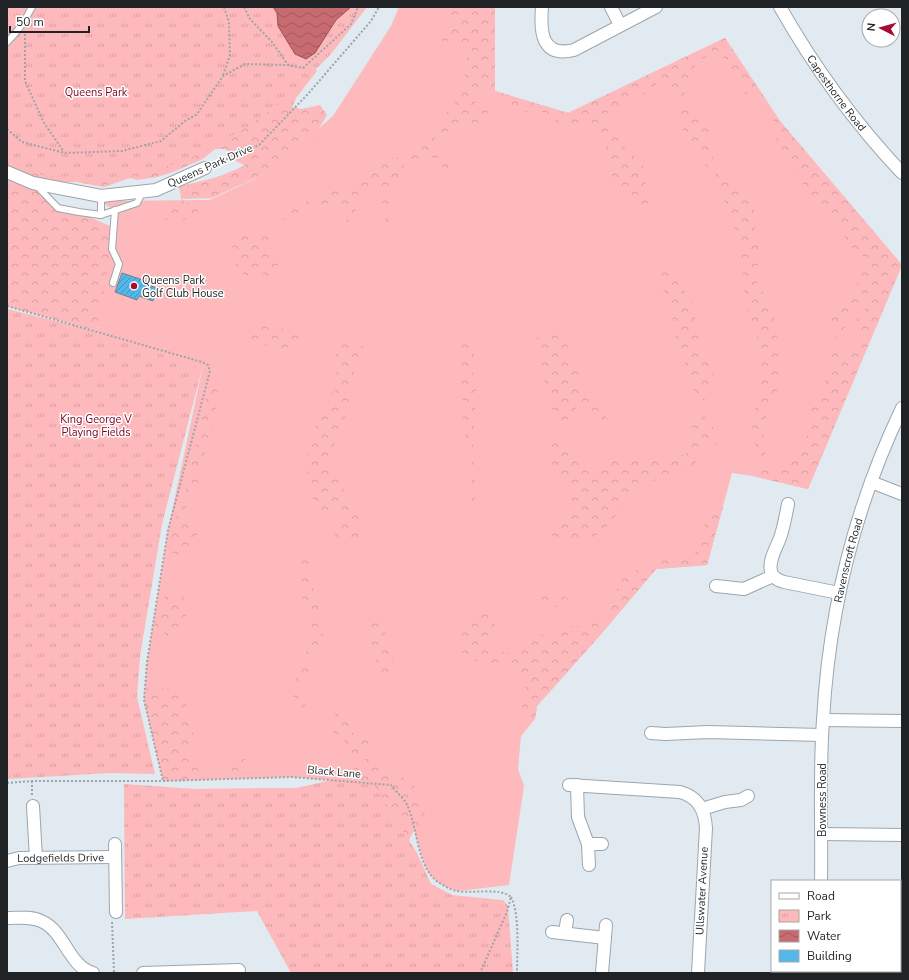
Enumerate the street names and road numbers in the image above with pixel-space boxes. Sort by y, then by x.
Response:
street label: Capesthorne Road [804,52,870,134]
street label: Queens Park Drive [165,140,255,191]
street label: Ravenscroft Road [830,516,866,604]
street label: Black Lane [307,762,362,782]
street label: Bowness Road [815,763,830,837]
street label: Ullswater Avenue [692,846,712,936]
street label: Lodgefields Drive [17,850,104,866]

